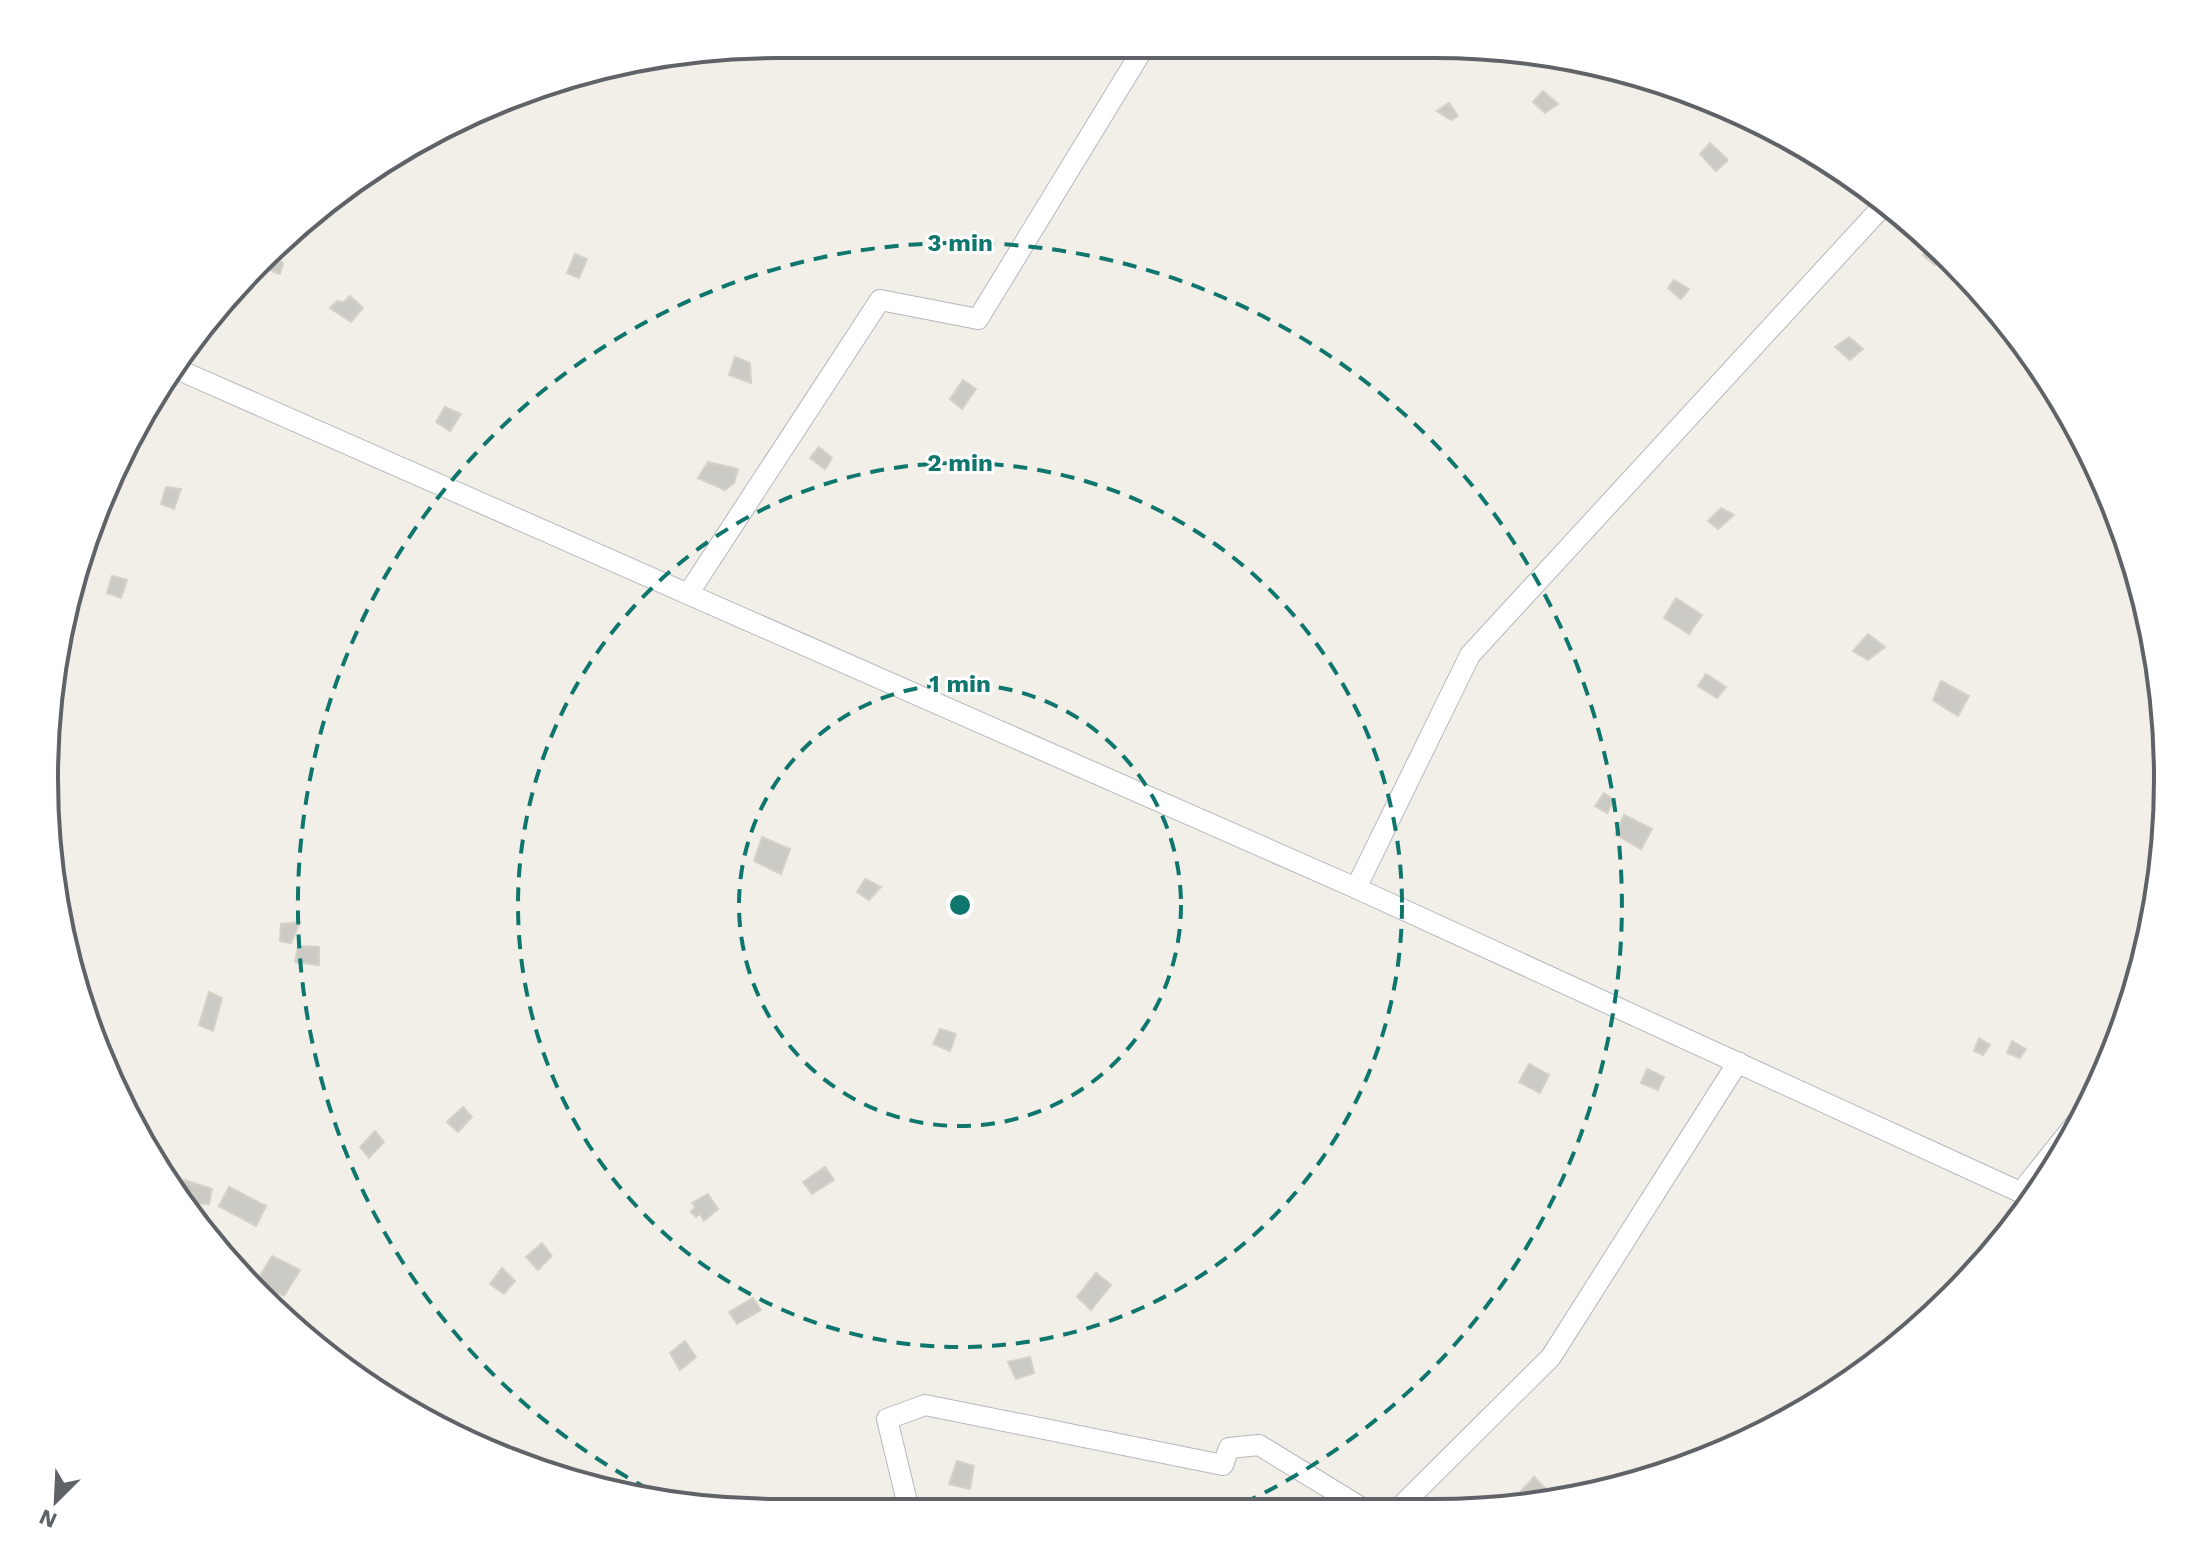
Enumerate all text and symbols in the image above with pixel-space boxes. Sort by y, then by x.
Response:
text: 3 min [927,229,993,257]
text: 2 min [927,449,993,477]
text: 1 min [929,670,991,698]
centre of rings [946,891,974,919]
north arrow [16,1461,96,1541]
text: N [36,1504,61,1534]

